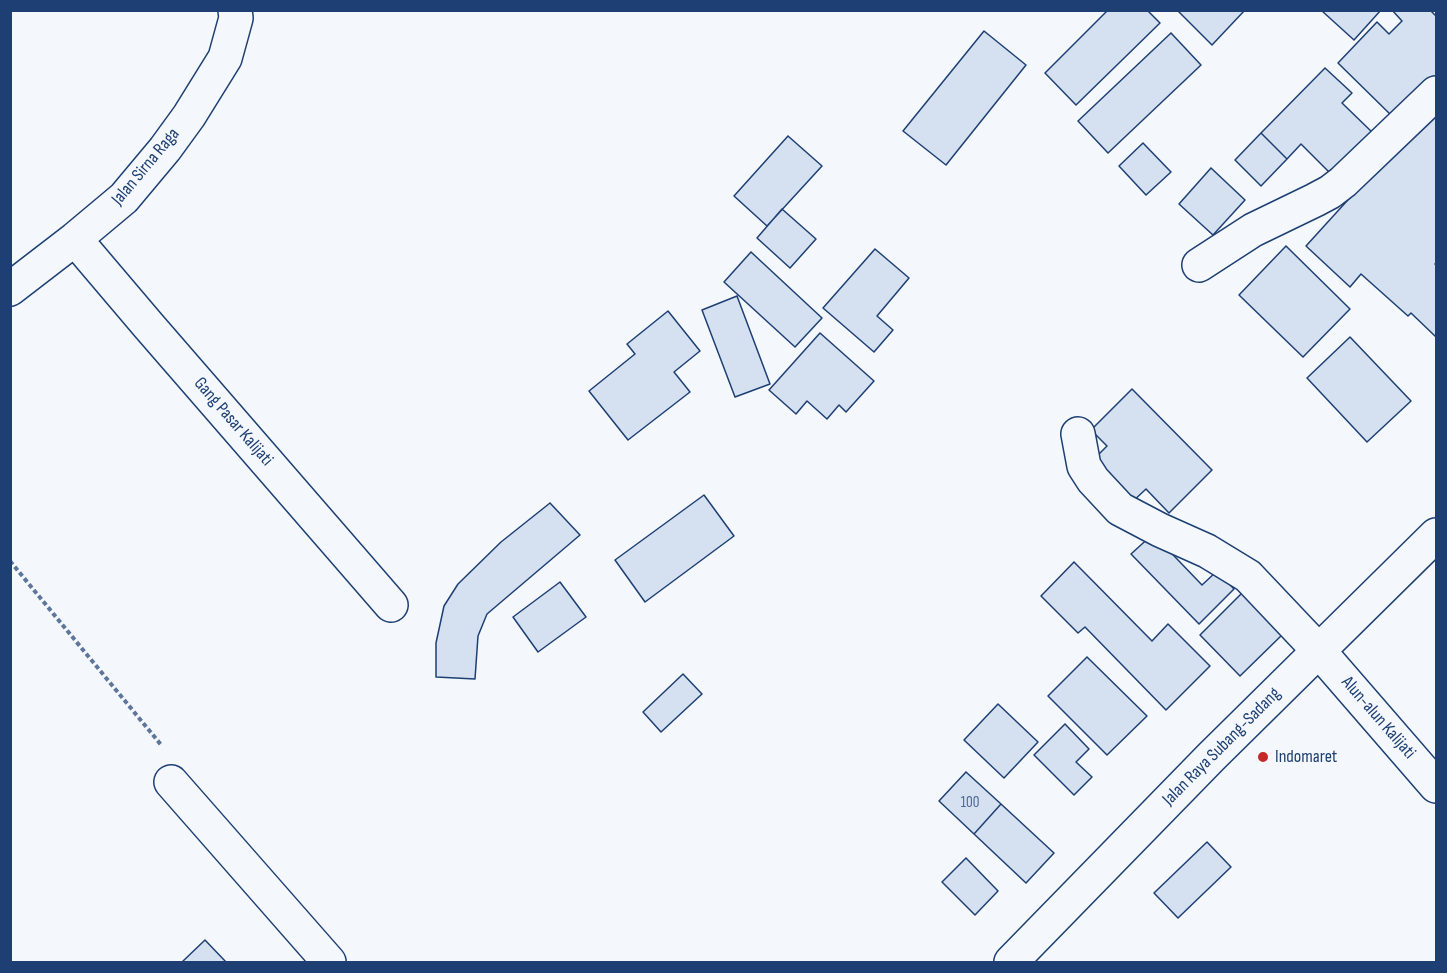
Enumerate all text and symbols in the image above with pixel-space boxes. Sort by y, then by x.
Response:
street label: Jalan Sirna Raga [107,124,185,210]
street label: Gang Pasar Kalijati [189,373,277,471]
street label: Alun-alun Kalijati [1336,672,1420,764]
street label: Jalan Raya Subang-Sadang [1158,683,1286,811]
place label: Indomaret [1275,746,1337,768]
marker: Indomaret [1256,750,1270,764]
house number: 100 [961,794,979,812]

